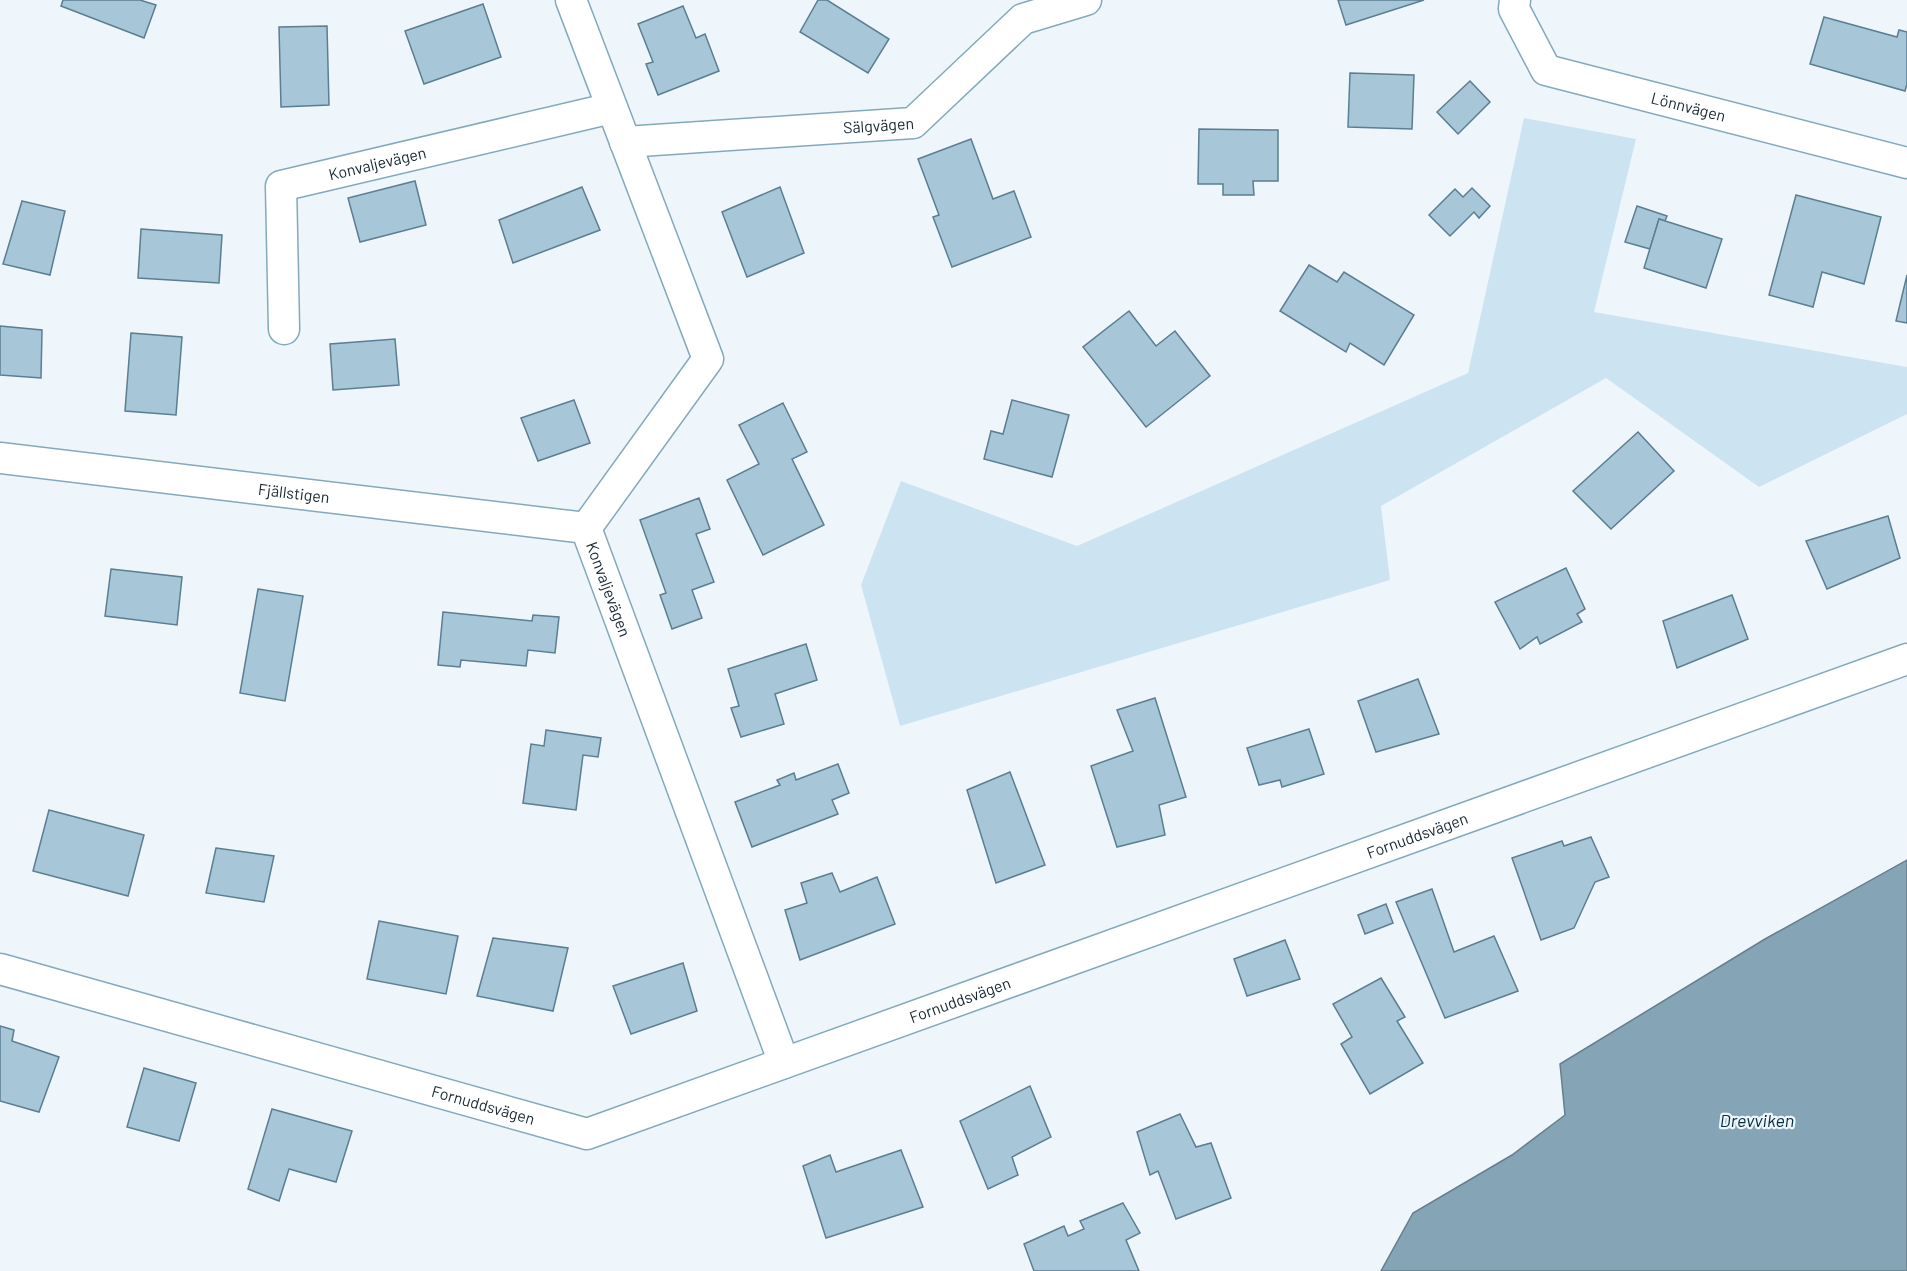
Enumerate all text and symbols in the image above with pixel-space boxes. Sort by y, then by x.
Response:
street label: Lönnvägen [1649,88,1728,125]
street label: Sälgvägen [842,113,914,137]
street label: Konvaljevägen [327,142,428,183]
street label: Fjällstigen [257,479,331,506]
street label: Konvaljevägen [583,539,635,639]
street label: Fornuddsvägen [1364,808,1470,862]
street label: Fornuddsvägen [906,972,1013,1026]
street label: Fornuddsvägen [430,1081,537,1128]
water label: Drevviken [1720,1109,1794,1131]

